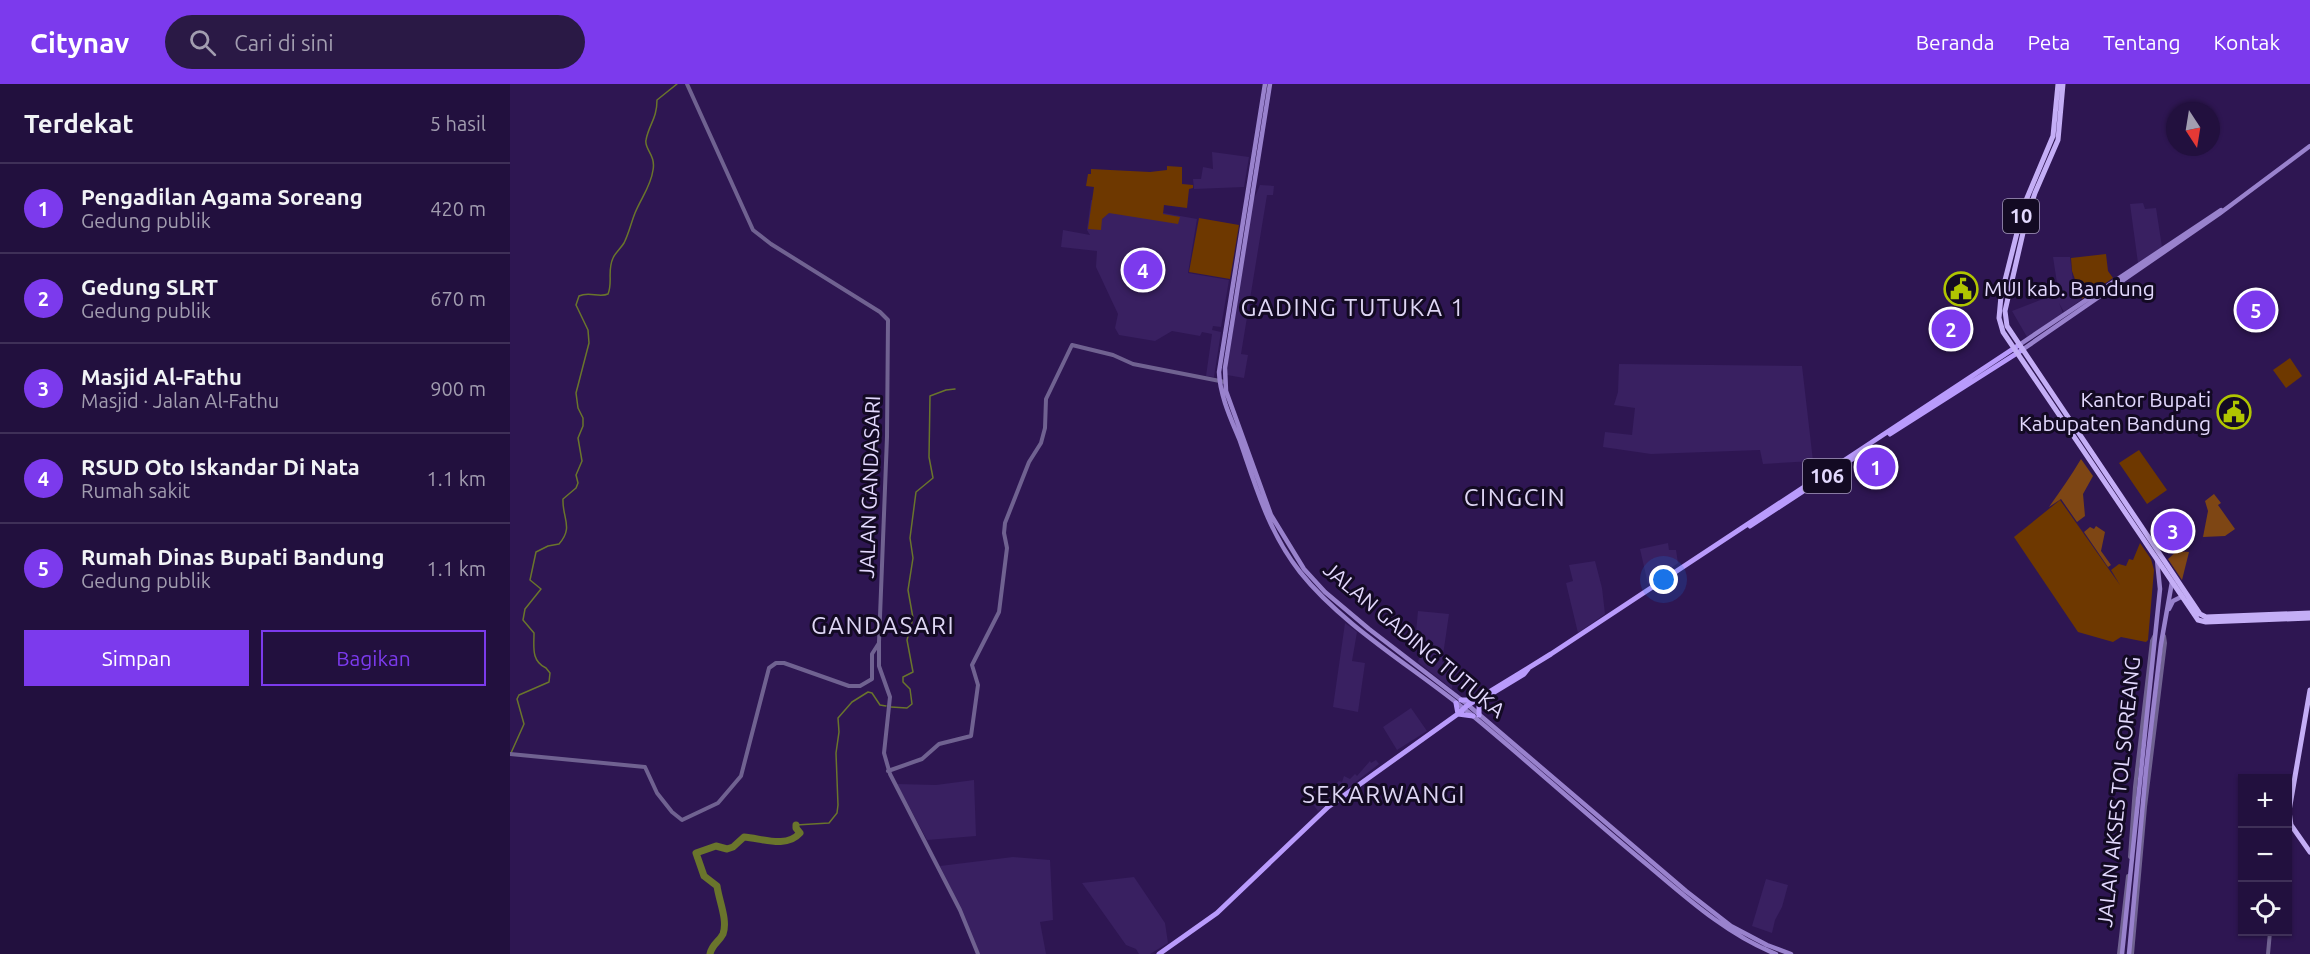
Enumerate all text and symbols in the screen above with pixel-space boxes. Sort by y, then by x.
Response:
search box [165,15,585,69]
icon: search [186,26,219,59]
text: Citynav [30,27,129,58]
text: Cari di sini [234,30,334,55]
text: Beranda [1916,30,1995,54]
text: Peta [2028,30,2070,54]
text: Tentang [2103,30,2181,54]
text: Kontak [2214,30,2280,54]
north arrow [2166,102,2220,156]
text: Terdekat [24,109,134,138]
text: 5 hasil [430,112,486,135]
text: Pengadilan Agama Soreang [81,184,363,209]
text: 1 [38,197,49,220]
text: 420 m [430,197,486,220]
road number: 10 [2003,199,2039,233]
text: Gedung publik [81,209,211,232]
pin: 4 [1124,248,1162,292]
public building icon: MUI kab. Bandung [1943,271,1979,307]
text: Gedung SLRT [81,274,218,299]
place label: MUI kab. Bandung [1984,276,2155,300]
text: 2 [38,287,49,310]
text: 670 m [430,287,486,310]
pin: 5 [2236,288,2276,332]
district label: GADING TUTUKA 1 [1240,294,1466,321]
text: Gedung publik [81,299,211,322]
pin: 2 [1932,306,1970,352]
text: Masjid Al-Fathu [81,364,242,389]
text: 3 [38,377,49,400]
text: 900 m [430,377,486,400]
place label: Kantor Bupati Kabupaten Bandung [2019,387,2211,435]
text: Masjid · Jalan Al-Fathu [81,389,279,412]
public building icon: Kantor Bupati Kabupaten Bandung [2216,394,2252,430]
street label: JALAN GANDASARI [854,395,884,579]
pin: 1 [1856,444,1896,490]
text: RSUD Oto Iskandar Di Nata [81,454,360,479]
road number: 106 [1803,459,1851,493]
text: 4 [38,467,49,490]
text: 1.1 km [427,467,486,490]
text: Rumah sakit [81,479,190,502]
district label: CINGCIN [1464,484,1566,511]
pin: 3 [2154,508,2192,554]
text: Rumah Dinas Bupati Bandung [81,544,384,569]
street label: JALAN GADING TUTUKA [1319,556,1510,722]
text: 5 [38,557,49,580]
text: 1.1 km [427,557,486,580]
your location [1649,565,1678,594]
text: Gedung publik [81,569,211,592]
district label: GANDASARI [811,612,955,639]
button: Simpan [24,630,249,686]
button: Bagikan [261,630,486,686]
street label: JALAN AKSES TOL SOREANG [2092,655,2144,928]
map controls [2238,774,2292,936]
button: + [2238,774,2292,828]
district label: SEKARWANGI [1302,781,1466,808]
button: − [2238,828,2292,882]
button: locate [2238,882,2292,936]

